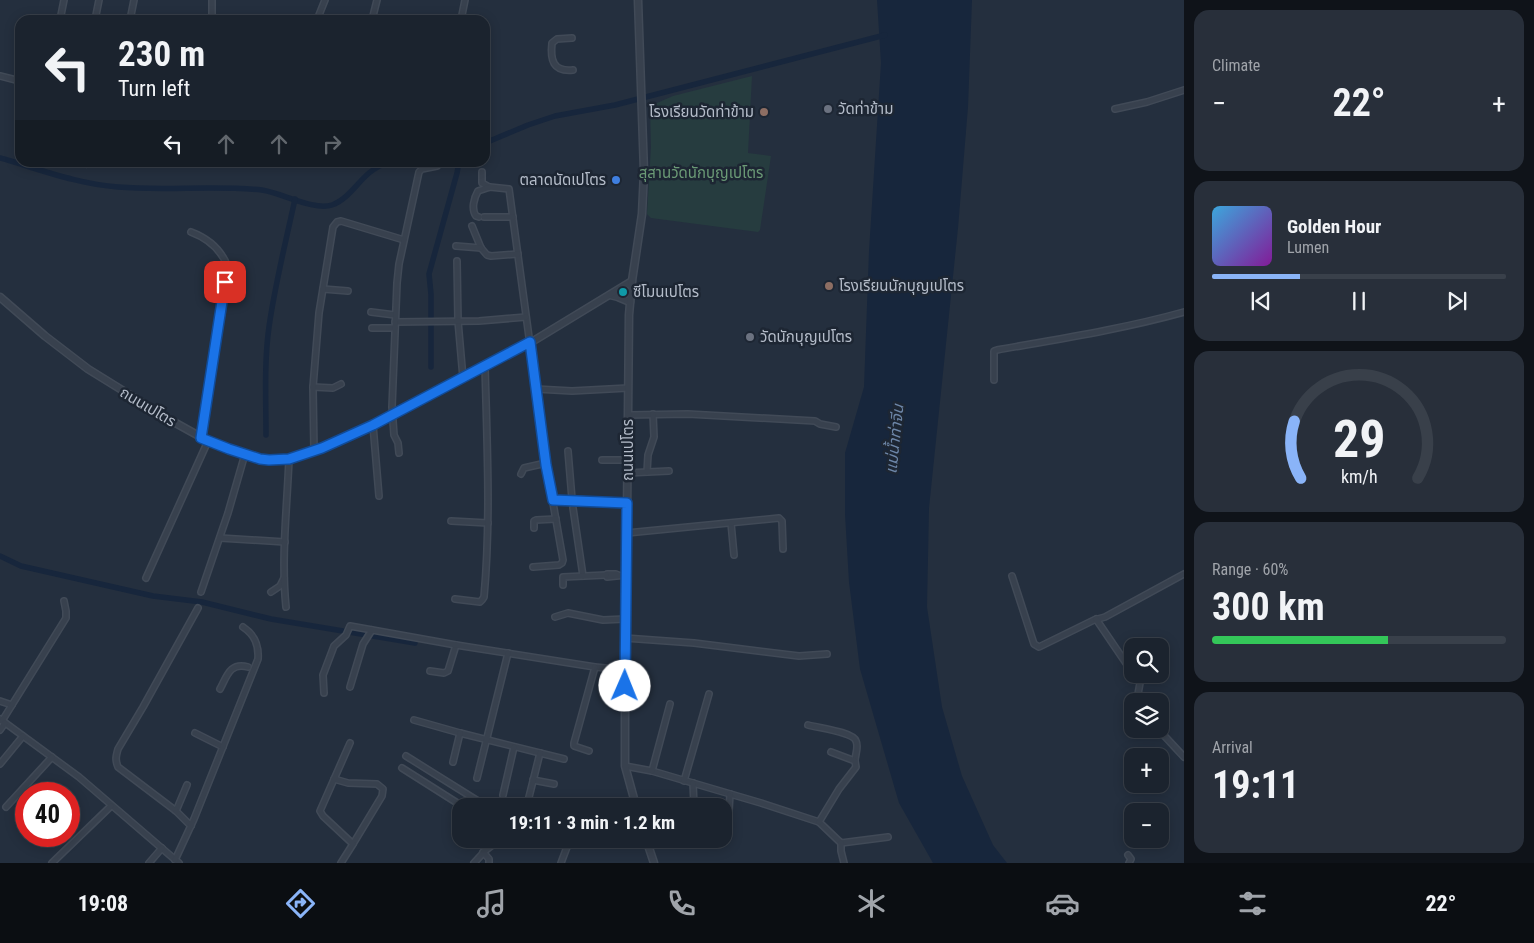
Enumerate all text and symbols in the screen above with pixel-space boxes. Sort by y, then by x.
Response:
text: 230 m [118,34,205,75]
icon: left [35,35,100,100]
text: Climate [1212,56,1260,75]
text: Turn left [118,76,190,101]
text: 22° [1332,81,1386,125]
text: − [1212,87,1226,120]
text: + [1492,87,1506,120]
place label: วัดท่าข้าม [838,100,893,118]
place label: โรงเรียนวัดท่าข้าม [649,103,754,121]
marker: วัดท่าข้าม [822,103,834,115]
marker: โรงเรียนวัดท่าข้าม [758,106,770,118]
icon: left [159,130,187,158]
icon: ahead [212,130,240,158]
icon: ahead [265,130,293,158]
icon: right [318,130,346,158]
park label: สุสานวัดนักบุญเปโตร [639,164,763,182]
place label: ตลาดนัดเปโตร [519,171,606,189]
marker: ตลาดนัดเปโตร [610,174,622,186]
text: Golden Hour [1287,215,1381,238]
text: Lumen [1287,238,1329,257]
pin [204,261,246,303]
icon: arrive [211,268,239,296]
place label: โรงเรียนนักบุญเปโตร [839,277,964,295]
marker: โรงเรียนนักบุญเปโตร [823,280,835,292]
place label: ซีโมนเปโตร [633,283,699,301]
marker: ซีโมนเปโตร [617,286,629,298]
icon: previous [1247,287,1275,315]
icon: pause [1345,287,1373,315]
icon: next [1443,287,1471,315]
place label: วัดนักบุญเปโตร [760,328,852,346]
marker: วัดนักบุญเปโตร [744,331,756,343]
street label: ถนนเปโตร [117,383,179,431]
water label: แม่น้ำท่าจีน [879,402,908,475]
text: 29 [1333,409,1385,470]
street label: ถนนเปโตร [619,419,637,481]
text: km/h [1341,466,1377,487]
text: Range · 60% [1212,560,1288,579]
text: 300 km [1212,585,1325,629]
map controls [1124,638,1169,848]
button: search [1124,638,1169,683]
position arrow [598,659,650,711]
button: layers [1124,693,1169,738]
text: Arrival [1212,738,1253,757]
button: + [1124,748,1169,793]
text: 19:11 [1212,763,1299,807]
speed limit sign: 40 [15,782,80,847]
button: − [1124,803,1169,848]
text: 19:11 · 3 min · 1.2 km [509,811,675,834]
icon: directions [283,886,318,921]
icon: music [474,886,509,921]
icon: phone [664,886,699,921]
icon: climate [854,886,889,921]
icon: car [1045,886,1080,921]
icon: filters [1235,886,1270,921]
text: 19:08 [78,891,128,916]
text: 22° [1425,891,1456,916]

